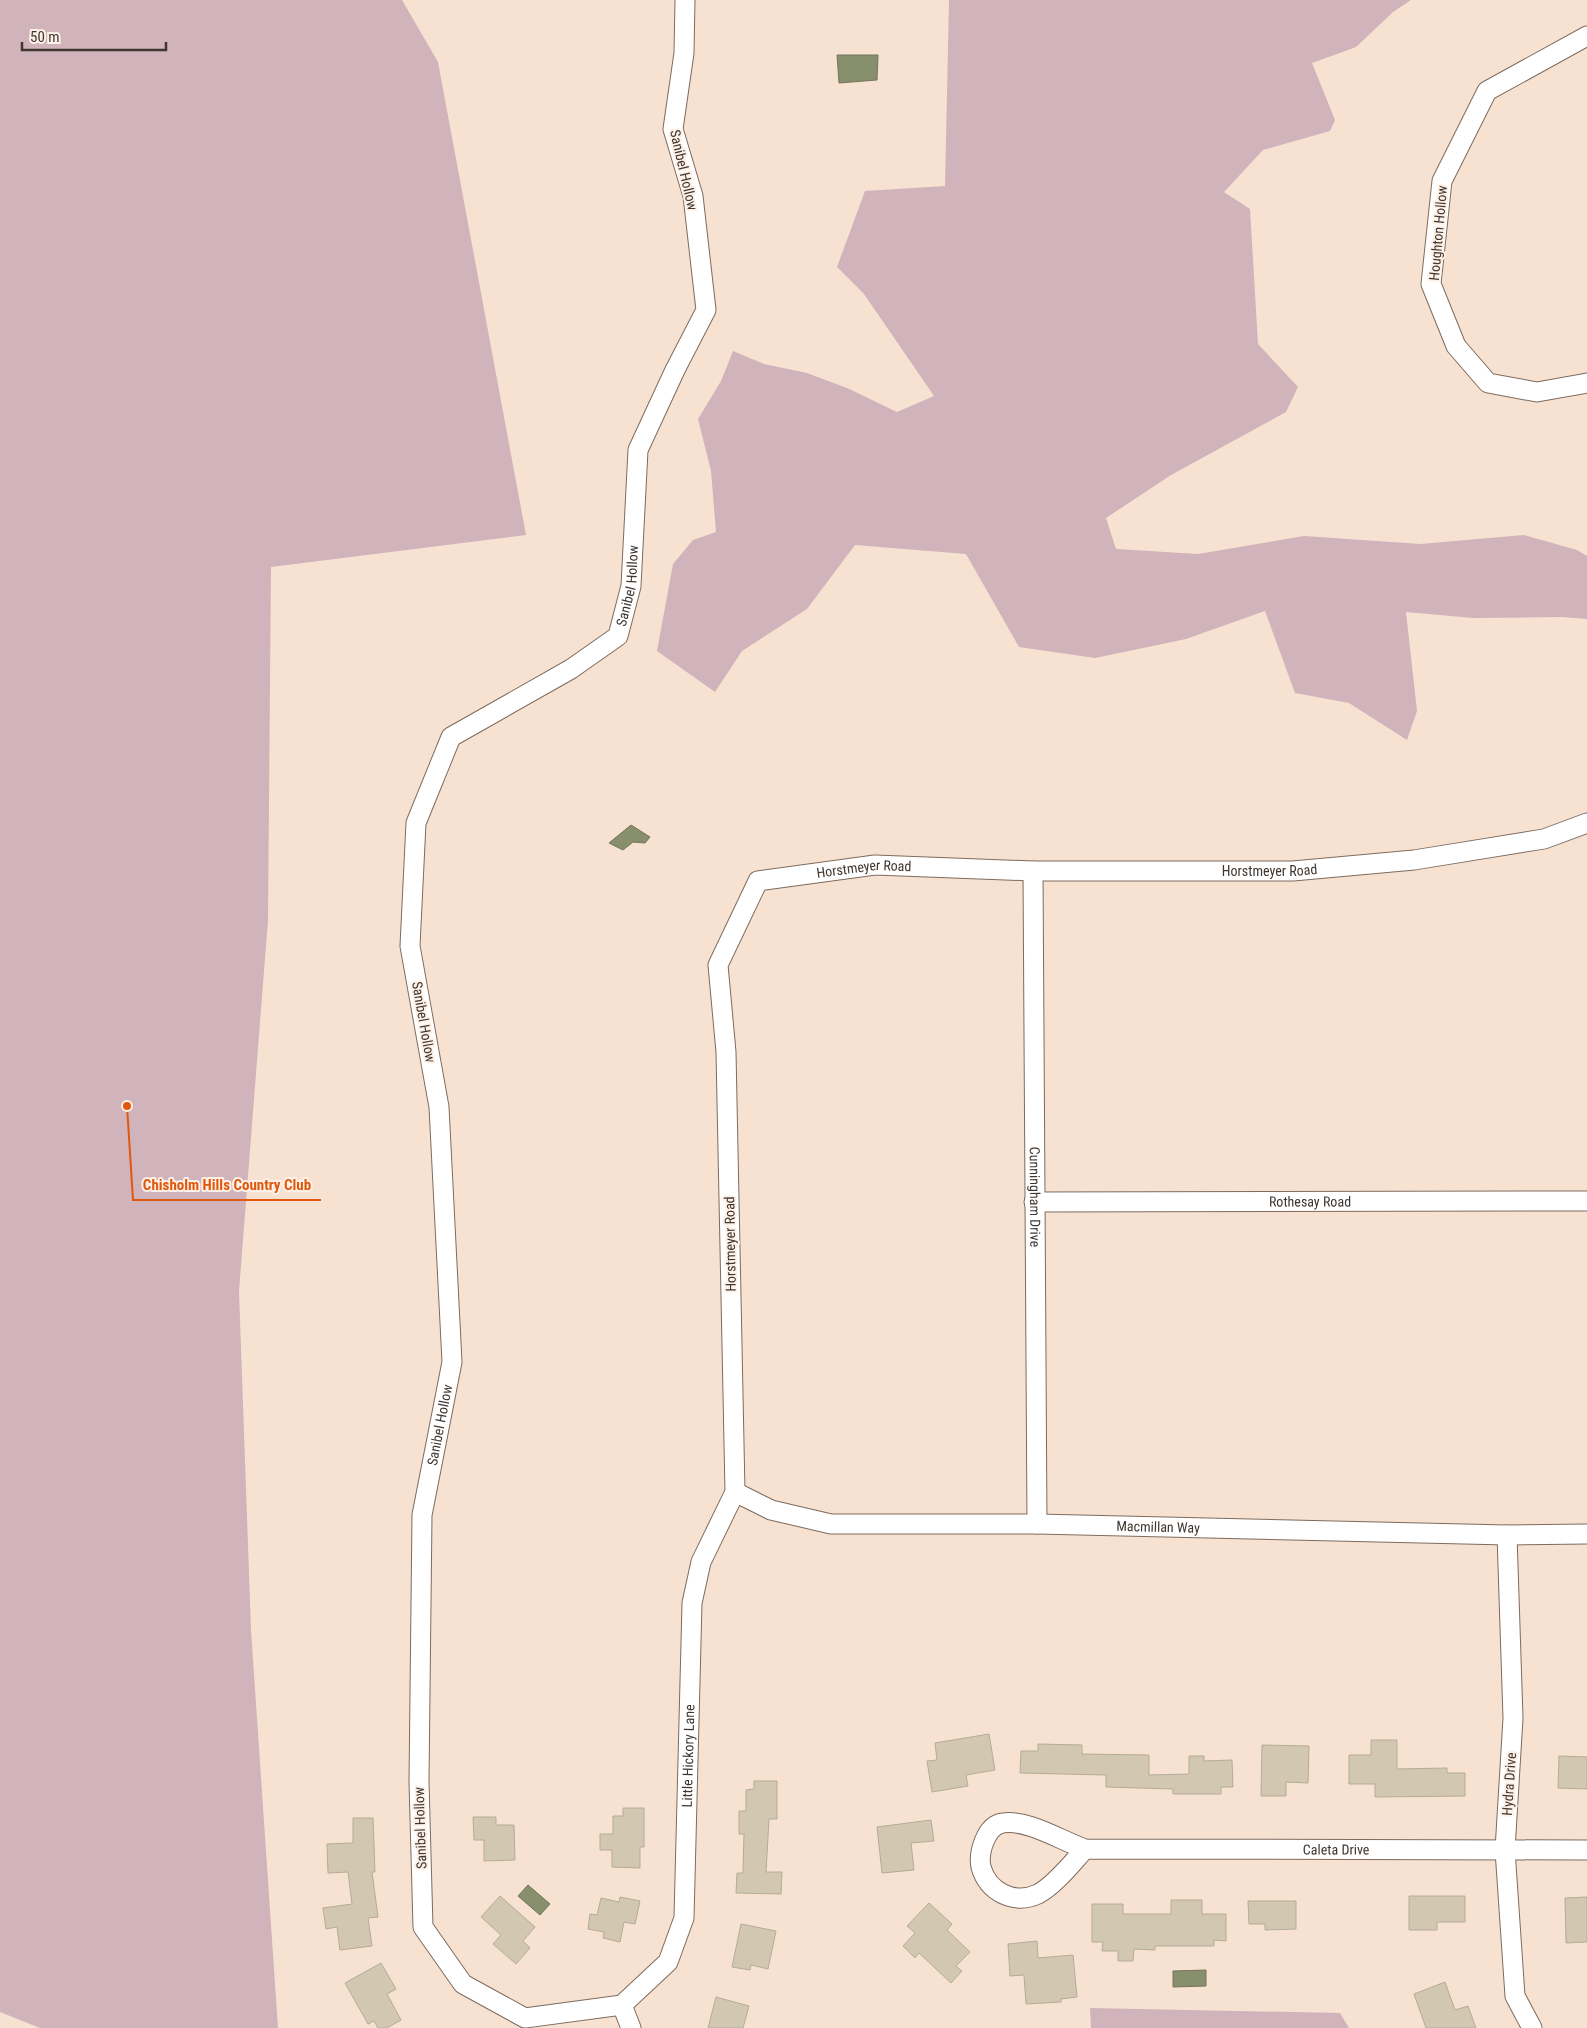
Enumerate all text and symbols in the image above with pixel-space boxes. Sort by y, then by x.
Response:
scale bar [22,20,166,52]
text: 50 m [30,28,60,46]
street label: Sanibel Hollow [667,128,701,212]
street label: Houghton Hollow [1426,185,1450,281]
street label: Sanibel Hollow [613,545,641,628]
street label: Horstmeyer Road [815,857,912,881]
street label: Horstmeyer Road [1222,861,1318,879]
street label: Sanibel Hollow [409,980,439,1064]
street label: Cunningham Drive [1027,1147,1043,1248]
callout: Chisholm Hills Country Club [133,1170,321,1200]
text: Chisholm Hills Country Club [143,1176,311,1194]
street label: Rothesay Road [1269,1193,1351,1210]
street label: Horstmeyer Road [721,1196,739,1292]
street label: Sanibel Hollow [424,1383,455,1467]
street label: Macmillan Way [1116,1518,1200,1536]
street label: Little Hickory Lane [679,1704,697,1808]
street label: Hydra Drive [1499,1751,1519,1816]
street label: Sanibel Hollow [411,1787,429,1869]
street label: Caleta Drive [1303,1841,1370,1858]

